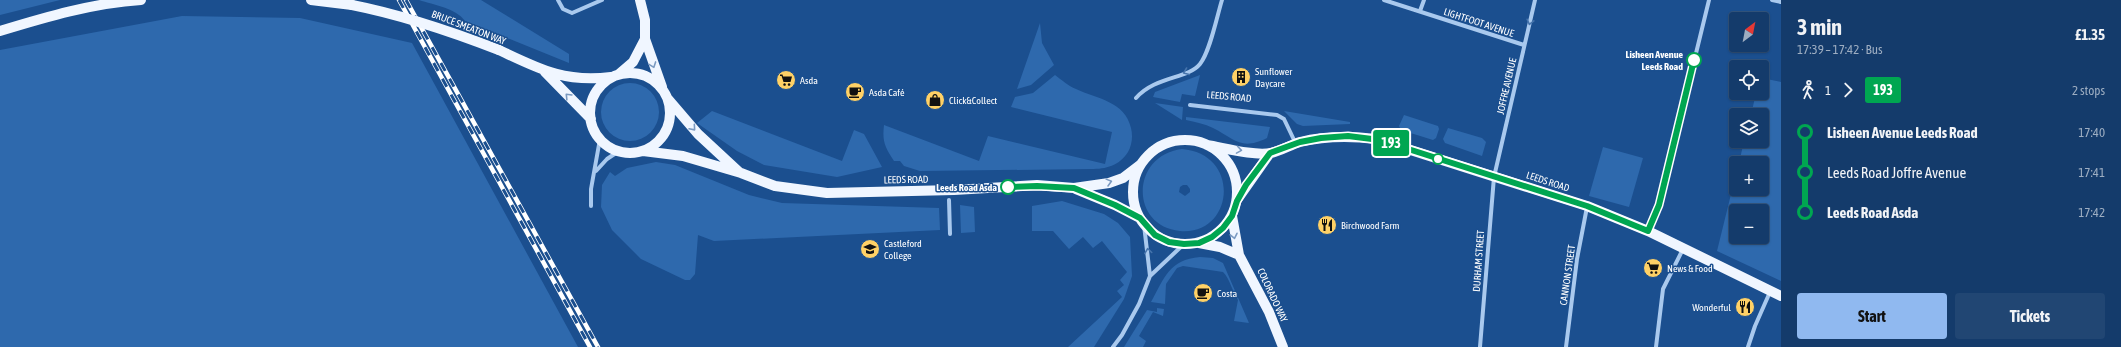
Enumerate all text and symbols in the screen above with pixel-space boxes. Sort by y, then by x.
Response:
street label: LIGHTFOOT AVENUE [1442,6,1516,39]
street label: BRUCE SMEATON WAY [430,8,508,47]
north arrow [1729,12,1769,52]
map controls [1729,12,1769,244]
text: 3 min [1797,14,1842,40]
one-way arrow [1526,19,1535,26]
text: £1.35 [2075,26,2105,43]
text: 17:39 – 17:42 · Bus [1797,42,1883,57]
place label: Lisheen Avenue Leeds Road [1626,49,1683,72]
marker: Lisheen Avenue Leeds Road [1686,52,1702,68]
street label: JOFFRE AVENUE [1495,56,1518,115]
button: locate [1729,60,1769,100]
one-way arrow [649,61,657,68]
building icon: Sunflower Daycare [1230,66,1252,88]
place label: Sunflower Daycare [1255,66,1293,89]
one-way arrow [1183,67,1190,75]
supermarket icon: Asda [775,69,797,91]
place label: Asda [800,75,818,86]
icon: walk [1797,79,1819,101]
icon: forward [1837,79,1859,101]
cafe icon: Asda Café [844,81,866,103]
text: 193 [1873,82,1893,98]
text: 1 [1825,83,1831,98]
text: 2 stops [2072,83,2105,98]
place label: Asda Café [869,87,905,98]
shop icon: Click&Collect [924,89,946,111]
street label: LEEDS ROAD [1206,89,1252,104]
one-way arrow [565,93,573,101]
place label: Click&Collect [949,95,997,106]
button: layers [1729,108,1769,148]
one-way arrow [688,123,695,130]
text: Lisheen Avenue Leeds Road [1827,124,1978,141]
text: 17:40 [2078,125,2105,140]
line badge: 193 [1368,130,1414,156]
text: 193 [1381,135,1401,151]
one-way arrow [1236,145,1242,154]
unlabelled marker [1432,153,1444,165]
button: + [1729,156,1769,196]
text: Leeds Road Joffre Avenue [1827,164,1966,181]
text: 17:41 [2078,165,2105,180]
street label: LEEDS ROAD [1525,169,1571,194]
street label: LEEDS ROAD [884,174,929,185]
marker: Leeds Road Asda [1000,179,1016,195]
one-way arrow [1106,179,1112,187]
place label: Leeds Road Asda [936,182,997,193]
button: − [1729,204,1769,244]
text: Leeds Road Asda [1827,204,1918,221]
text: 17:42 [2078,205,2105,220]
restaurant icon: Birchwood Farm [1316,214,1338,236]
place label: Birchwood Farm [1341,220,1400,231]
street label: DURHAM STREET [1471,229,1486,292]
one-way arrow [1230,233,1238,239]
school or university icon: Castleford College [859,238,881,260]
place label: Castleford College [884,238,922,261]
street label: CANNON STREET [1558,244,1577,306]
one-way arrow [1144,247,1153,254]
supermarket icon: News & Food [1642,257,1664,279]
place label: News & Food [1667,263,1713,274]
street label: COLORADO WAY [1255,266,1290,324]
cafe icon: Costa [1192,282,1214,304]
place label: Costa [1217,288,1238,299]
button: Start [1797,293,1947,339]
button: Tickets [1955,293,2105,339]
restaurant icon: Wonderful [1734,296,1756,318]
place label: Wonderful [1692,302,1731,313]

